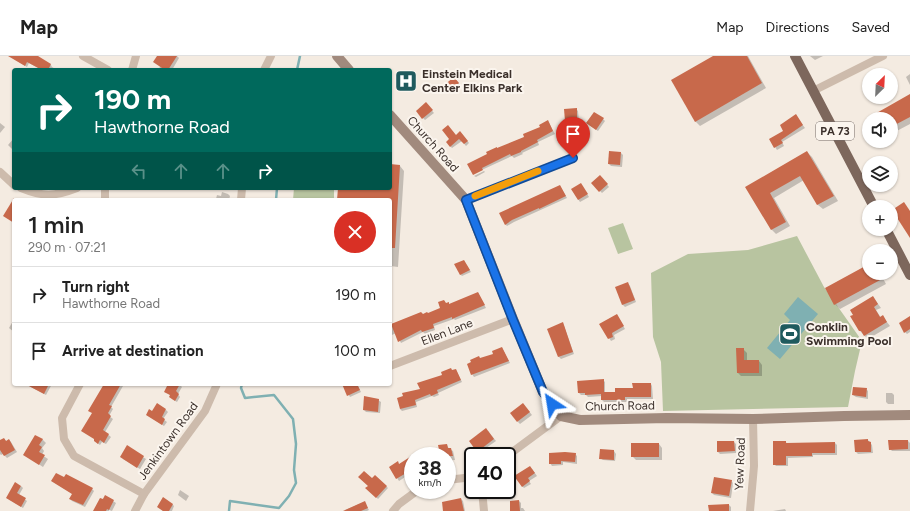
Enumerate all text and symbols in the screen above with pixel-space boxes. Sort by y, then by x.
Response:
text: Map [20,16,58,39]
text: Map [716,19,744,36]
text: Directions [766,19,829,36]
text: Saved [851,19,890,36]
place label: Einstein Medical Center Elkins Park [422,67,523,95]
hospital icon: Einstein Medical Center Elkins Park [393,68,419,94]
north arrow [862,68,898,104]
map controls [862,68,898,280]
text: 190 m [94,82,171,116]
icon: right [28,84,80,136]
button: sound [862,112,898,148]
street label: Church Road [404,113,462,175]
text: Hawthorne Road [94,116,230,138]
pin [556,117,590,158]
road number: PA 73 [816,122,854,140]
icon: arrive [562,123,584,145]
button: layers [862,156,898,192]
icon: left [128,160,150,182]
icon: ahead [170,160,192,182]
icon: ahead [212,160,234,182]
icon: right [254,160,276,182]
button: + [862,200,898,236]
text: 1 min [28,210,84,239]
button: close [334,211,376,253]
text: 290 m · 07:21 [28,240,106,255]
button: − [862,244,898,280]
text: Turn right [62,278,130,296]
icon: right [28,284,50,306]
text: 190 m [335,286,376,304]
text: Hawthorne Road [62,296,160,311]
street label: Ellen Lane [419,316,475,348]
place label: Conklin Swimming Pool [806,320,891,348]
sports icon: Conklin Swimming Pool [777,321,803,347]
icon: arrive [28,340,50,362]
text: Arrive at destination [62,342,203,360]
text: 100 m [334,342,376,360]
position arrow [531,383,573,425]
street label: Church Road [585,398,655,414]
street label: Jenkintown Road [135,399,201,483]
street label: Yew Road [732,437,748,491]
speed limit sign: 40 [464,447,516,499]
text: 38 [418,456,442,480]
text: km/h [419,476,441,489]

